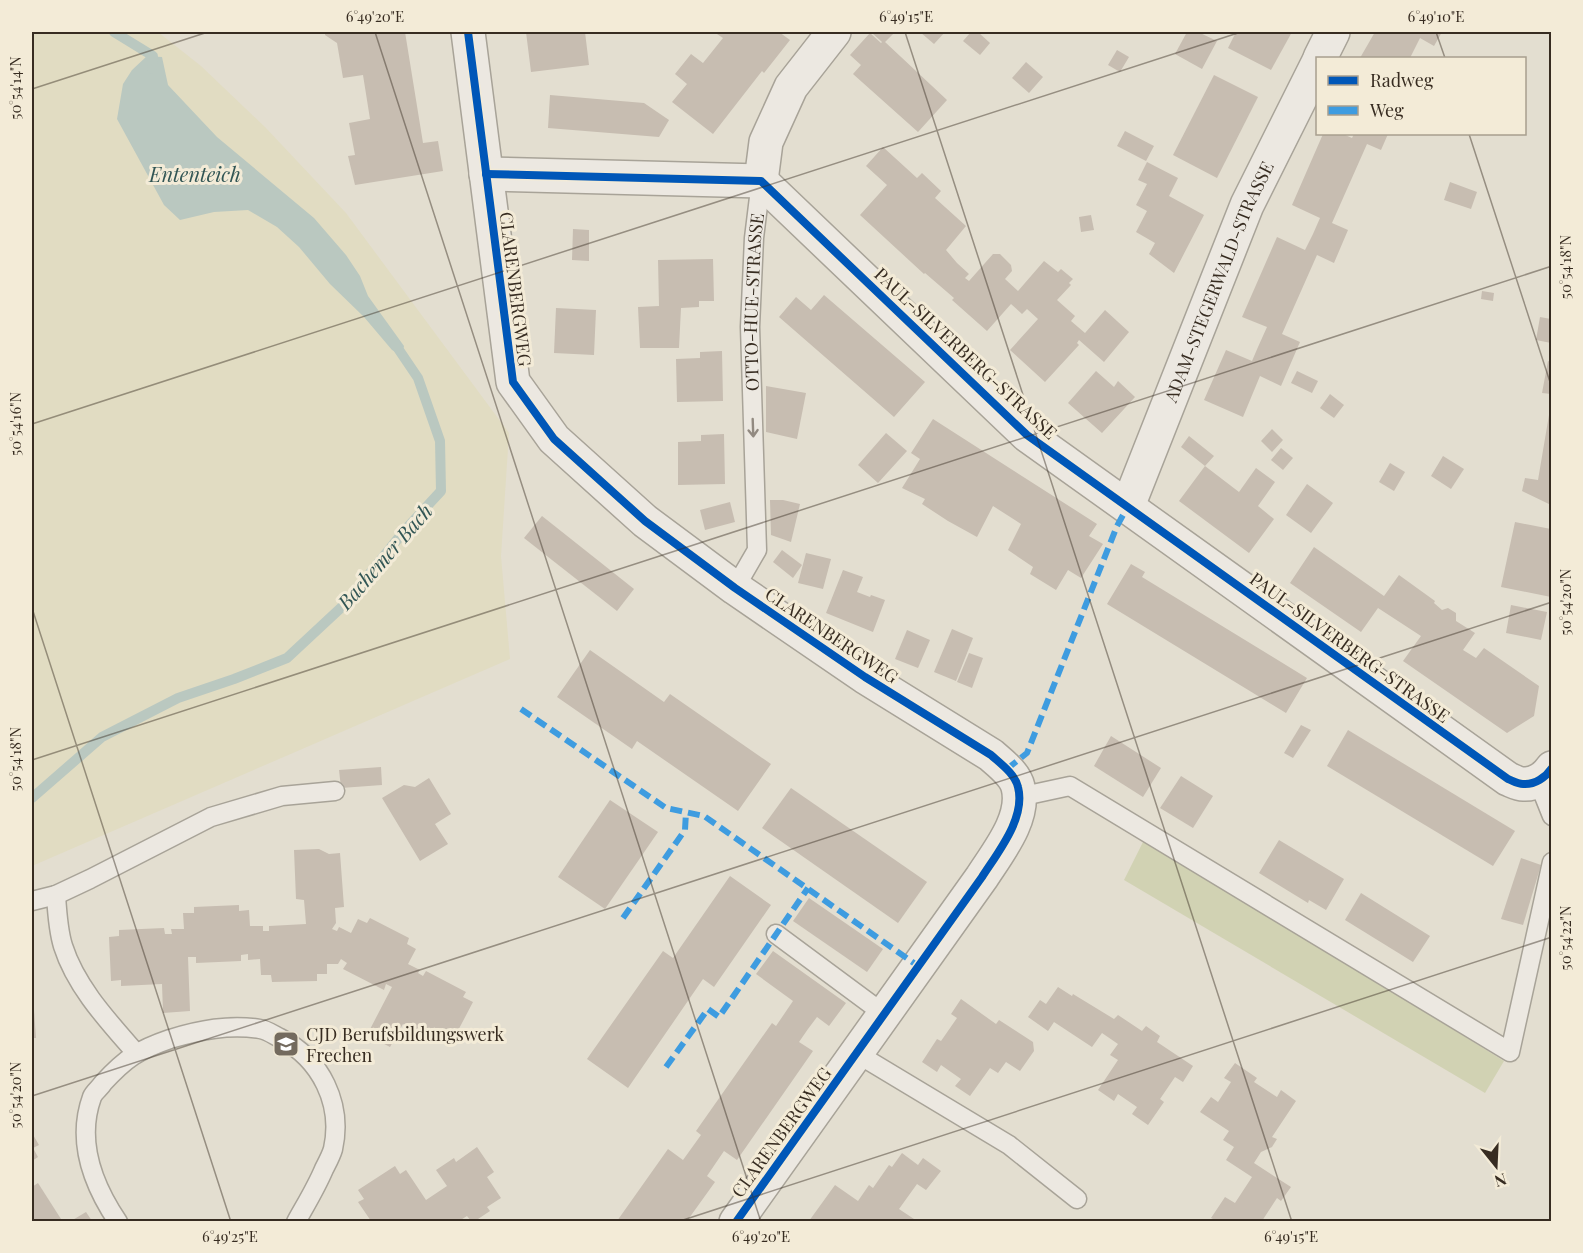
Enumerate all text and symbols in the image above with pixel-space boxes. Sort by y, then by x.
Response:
text: 6°49'20"E [346,6,404,26]
text: 6°49'15"E [879,6,933,26]
text: 6°49'10"E [1408,6,1464,26]
text: 50°54'14"N [5,56,25,120]
legend [1316,57,1526,135]
text: Radweg [1370,68,1434,92]
text: Weg [1369,98,1404,122]
street label: ADAM-STEGERWALD-STRASSE [1158,157,1279,406]
water label: Ententeich [148,160,241,187]
street label: CLARENBERGWEG [495,210,537,368]
street label: OTTO-HUE-STRASSE [738,212,769,392]
text: 50°54'18"N [1555,234,1575,299]
street label: PAUL-SILVERBERG-STRASSE [869,262,1063,444]
text: 50°54'16"N [5,392,25,456]
one-way arrow [748,418,759,438]
water label: Bachemer Bach [330,497,437,615]
street label: PAUL-SILVERBERG-STRASSE [1245,566,1455,728]
text: 50°54'20"N [1555,568,1575,635]
street label: CLARENBERGWEG [761,582,903,689]
text: 50°54'18"N [5,726,25,791]
text: 50°54'22"N [1555,905,1575,971]
place label: CJD Berufsbildungswerk Frechen [306,1022,504,1067]
school or university icon: CJD Berufsbildungswerk Frechen [271,1029,301,1059]
text: 50°54'20"N [5,1061,25,1128]
street label: CLARENBERGWEG [726,1062,837,1202]
north arrow [1466,1136,1526,1196]
text: N [1492,1169,1510,1193]
text: 6°49'25"E [202,1226,258,1246]
text: 6°49'20"E [732,1226,790,1246]
text: 6°49'15"E [1264,1226,1318,1246]

